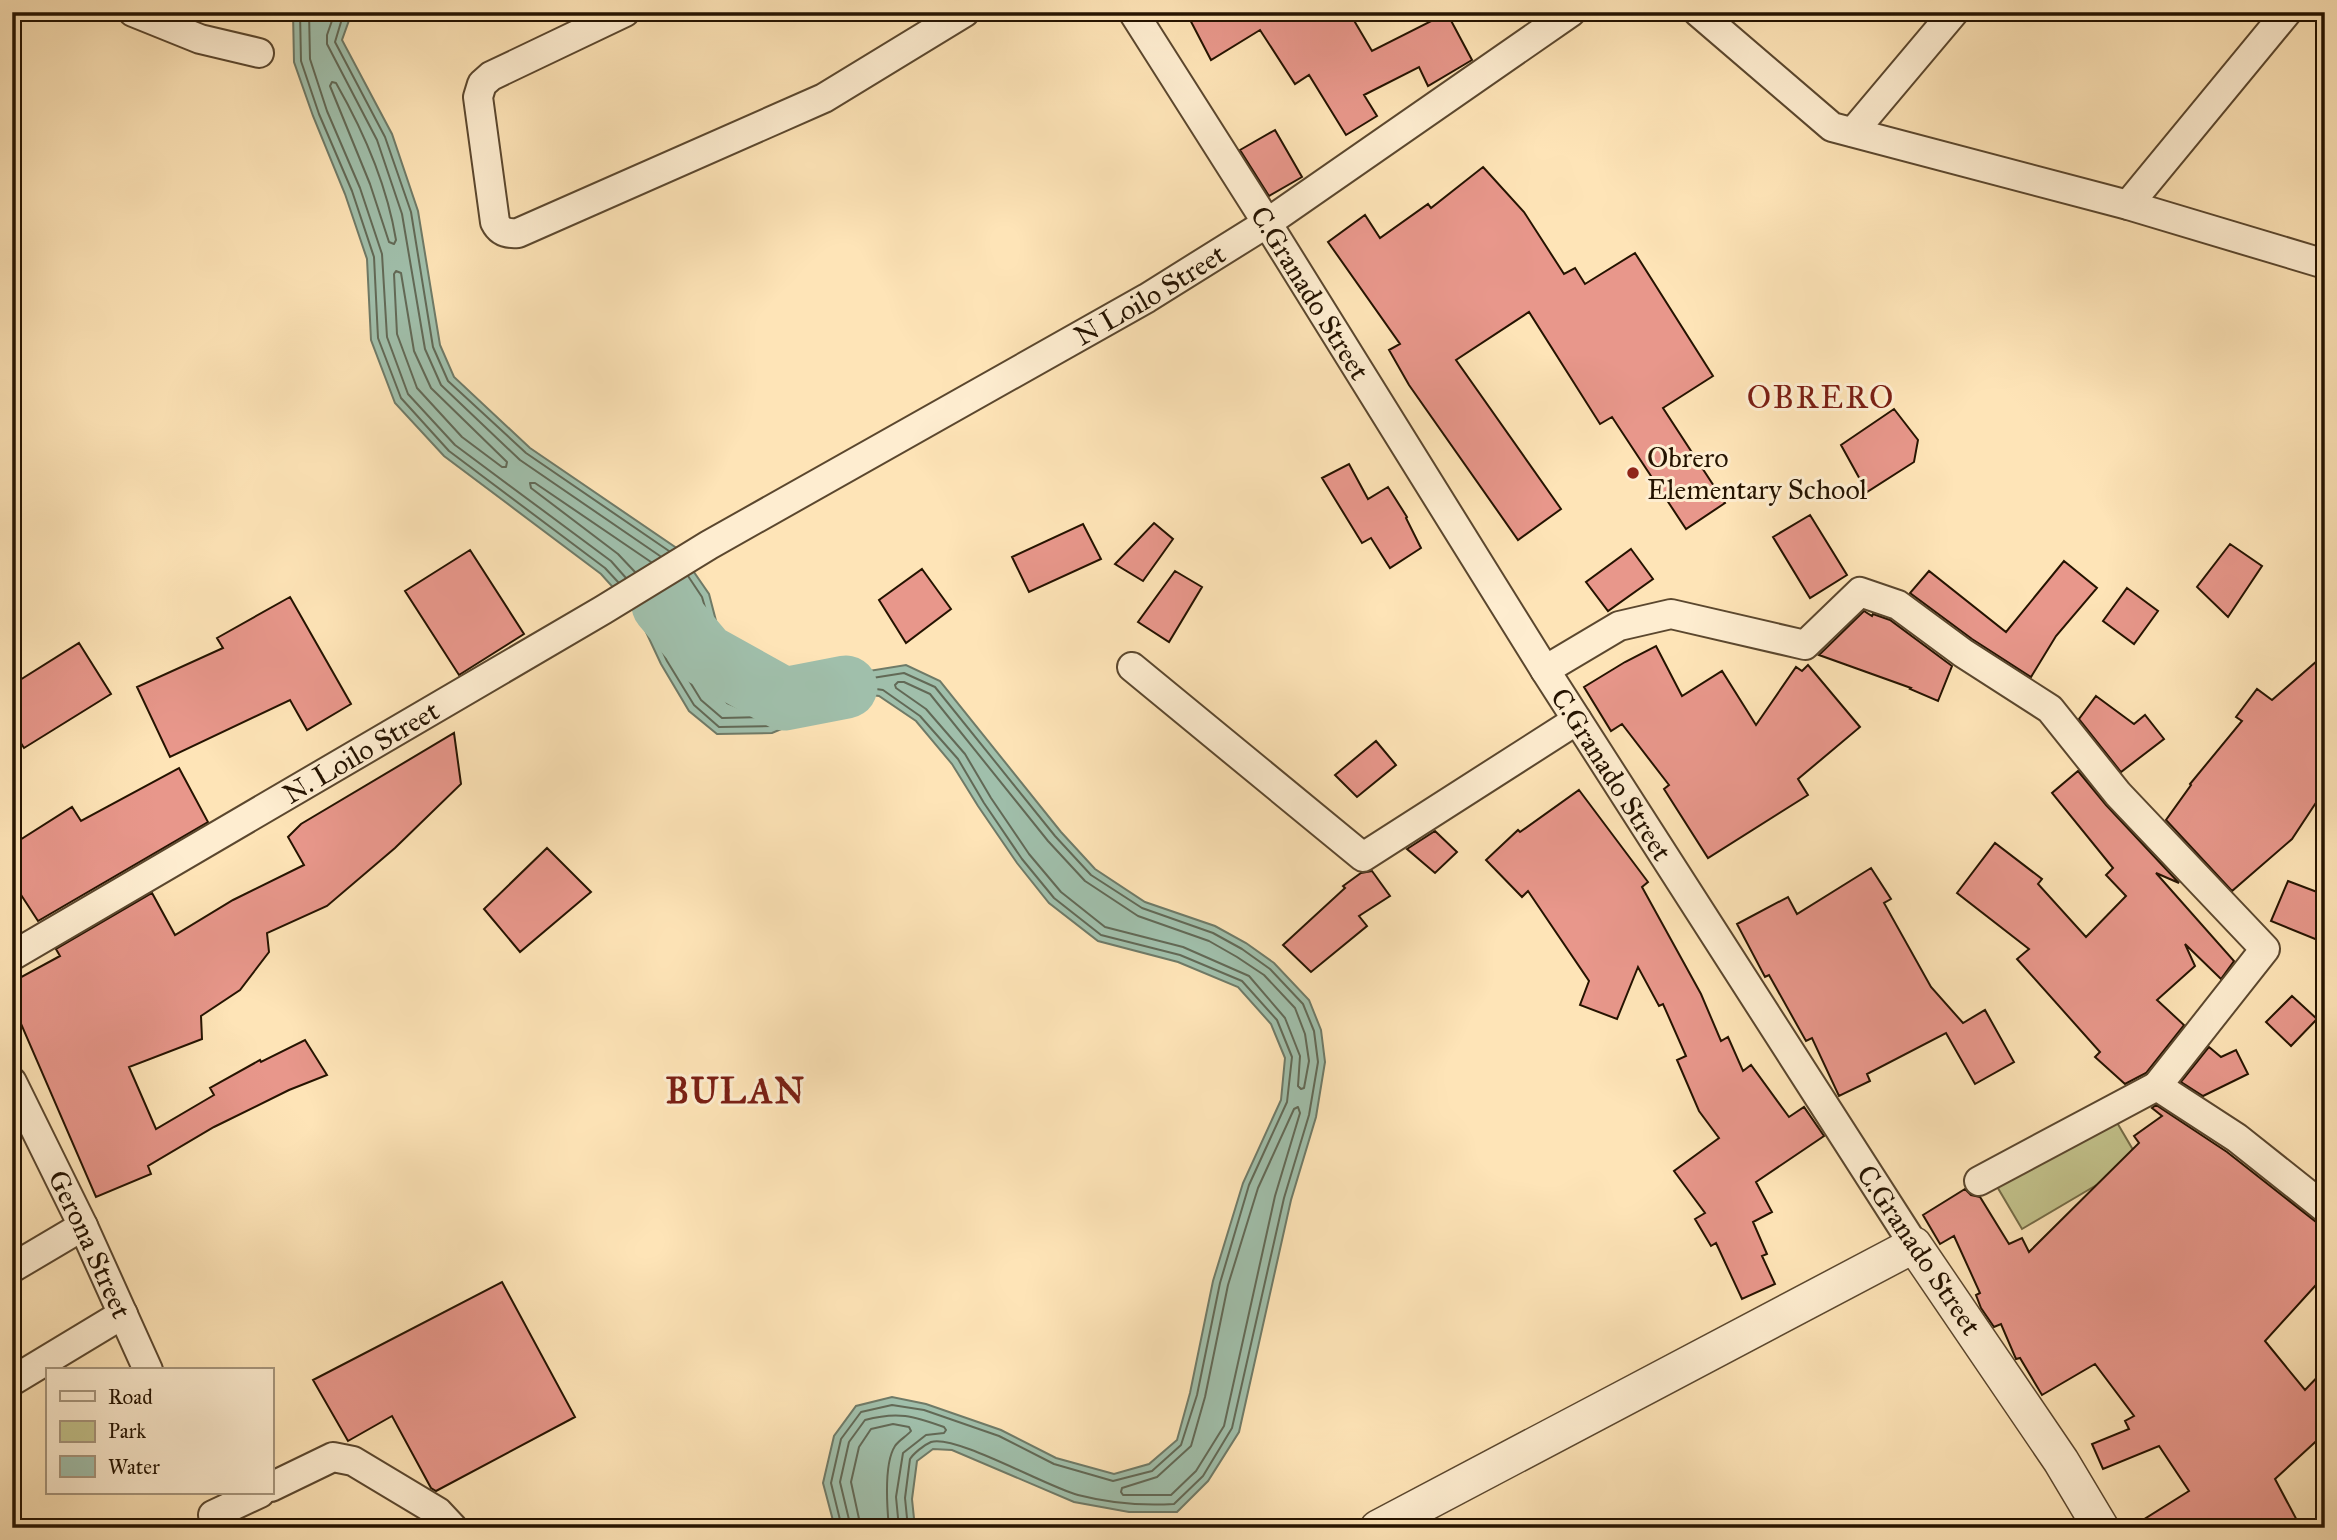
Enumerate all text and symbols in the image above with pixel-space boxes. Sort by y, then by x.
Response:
street label: C.Granado Street [1243,199,1378,386]
street label: N Loilo Street [1068,236,1232,353]
district label: OBRERO [1747,378,1895,417]
place label: Obrero Elementary School [1647,440,1868,507]
marker: Obrero Elementary School [1625,465,1641,481]
street label: C.Granado Street [1544,681,1680,867]
street label: N. Loilo Street [276,693,445,811]
district label: BULAN [666,1070,806,1113]
street label: C.Granado Street [1849,1158,1989,1342]
street label: Gerona Street [41,1164,140,1324]
legend [46,1368,273,1494]
text: Road [108,1384,153,1410]
text: Park [108,1418,146,1444]
text: Water [108,1454,160,1480]

